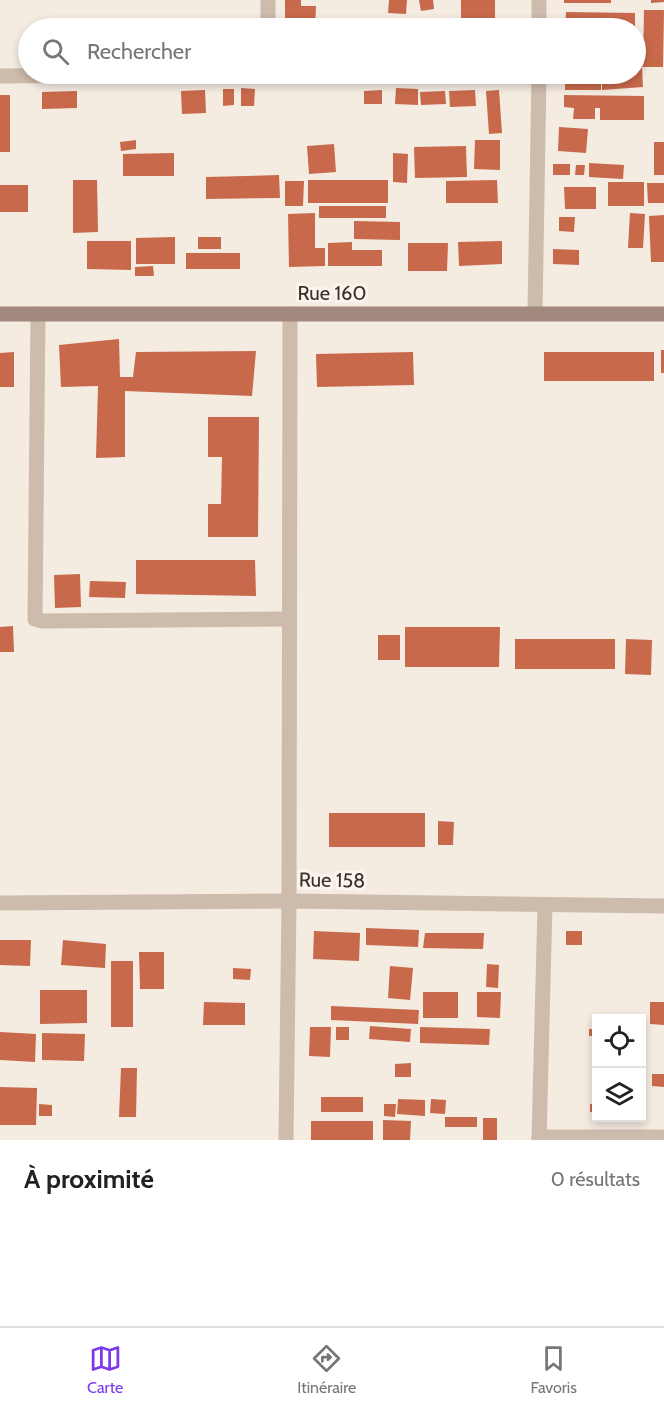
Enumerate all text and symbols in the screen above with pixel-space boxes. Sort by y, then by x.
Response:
search box [18,18,646,84]
icon: search [39,35,72,68]
text: Rechercher [87,38,191,65]
street label: Rue 160 [298,281,366,305]
street label: Rue 158 [299,867,365,893]
map controls [592,1014,646,1122]
button: locate [592,1014,646,1068]
button: layers [592,1068,646,1122]
text: À proximité [24,1163,154,1195]
text: 0 résultats [551,1167,640,1191]
tab: Carte [87,1342,123,1397]
tab: Itinéraire [297,1342,356,1397]
tab: Favoris [530,1342,577,1397]

